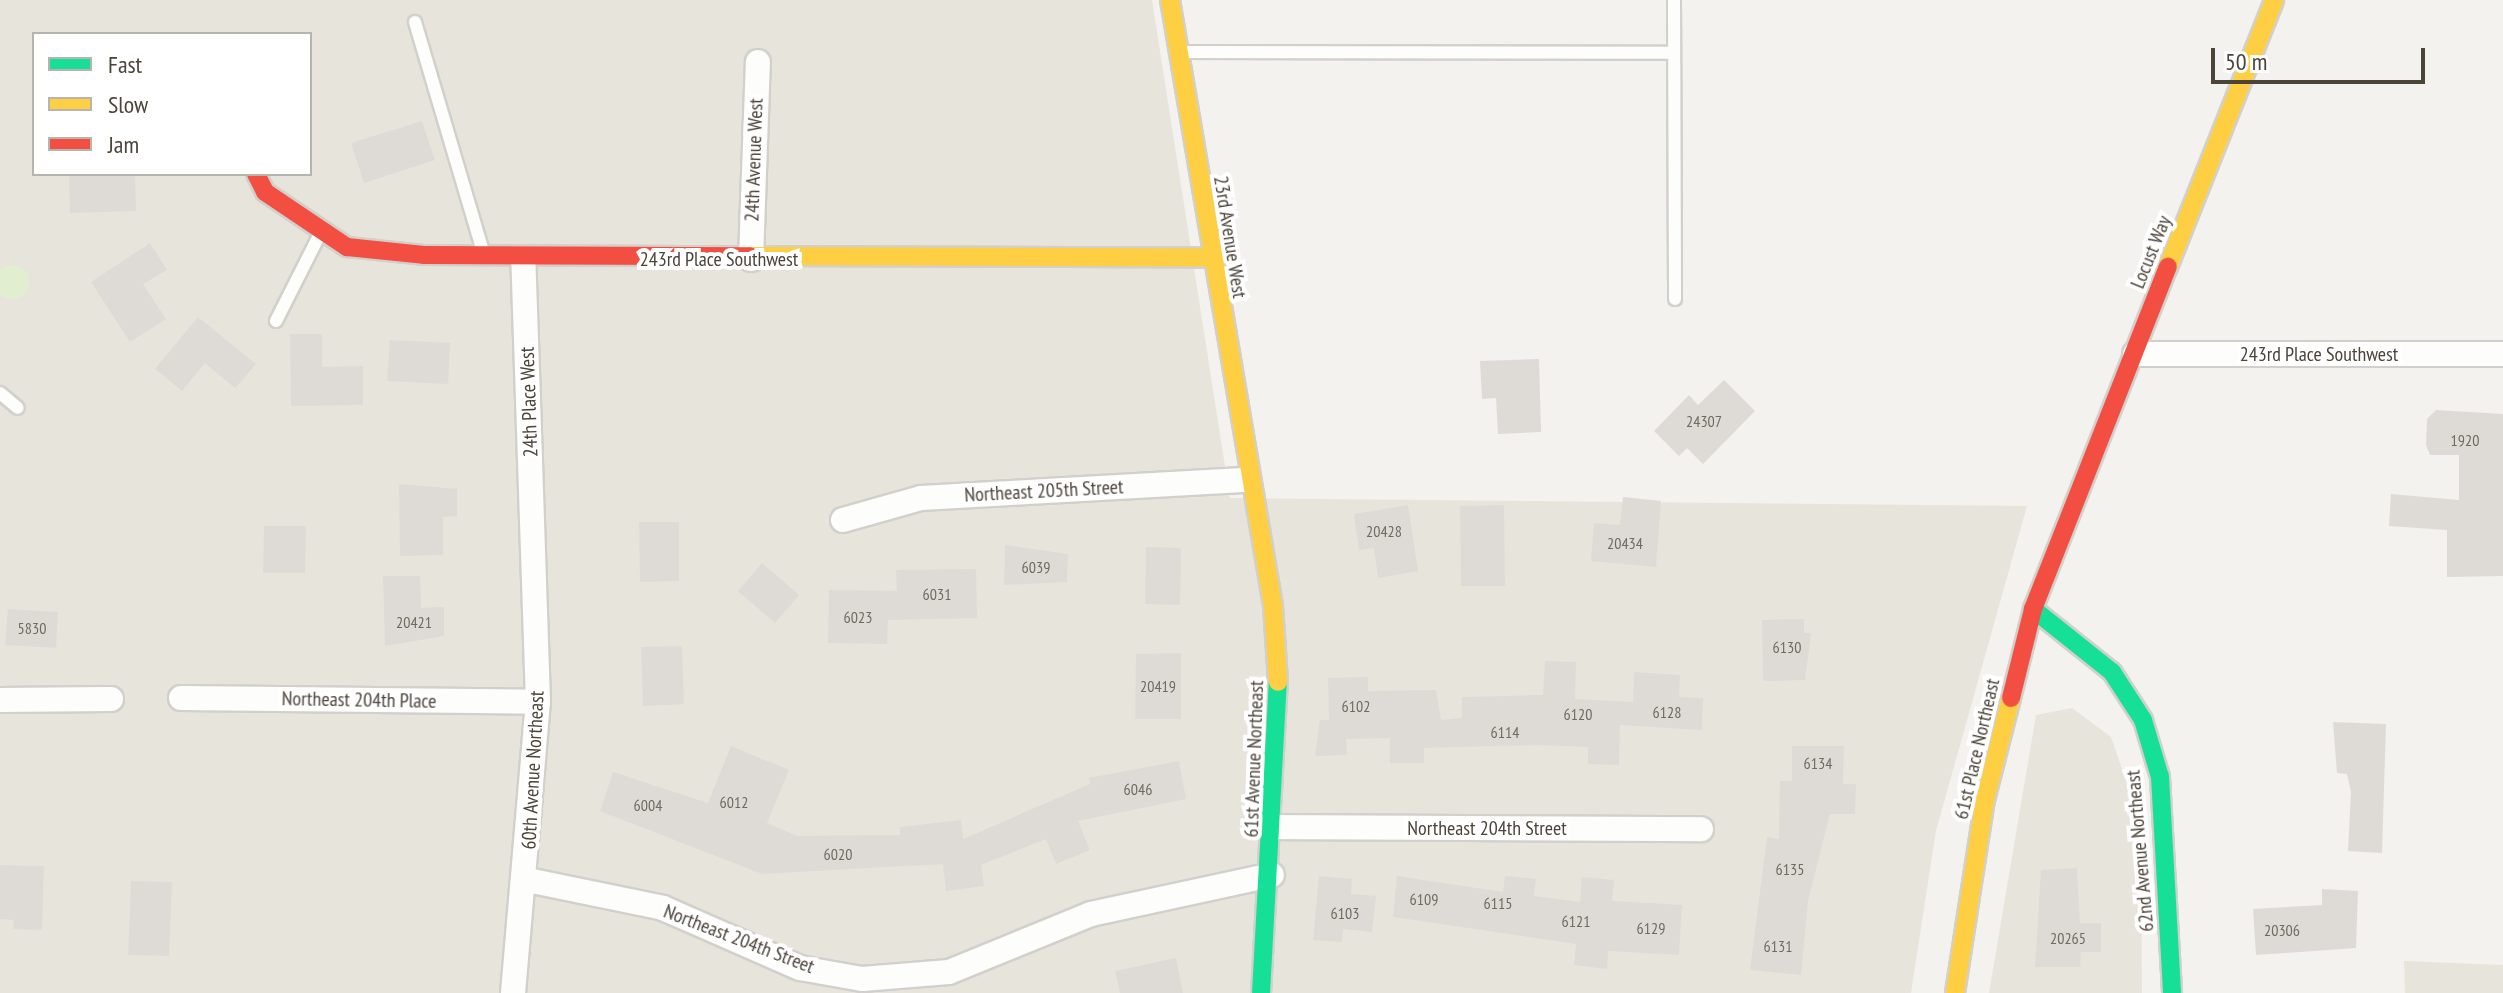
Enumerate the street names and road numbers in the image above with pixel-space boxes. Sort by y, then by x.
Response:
street label: 24th Avenue West [740,97,768,223]
street label: 23rd Avenue West [1208,174,1252,300]
street label: Locust Way [2126,212,2176,292]
street label: 243rd Place Southwest [640,247,798,271]
street label: 243rd Place Southwest [2240,342,2398,366]
street label: 24th Place West [515,346,543,458]
street label: Northeast 205th Street [964,475,1124,507]
street label: 61st Place Northeast [1949,676,2005,822]
street label: 61st Avenue Northeast [1239,680,1269,838]
street label: Northeast 204th Place [281,687,437,713]
street label: 60th Avenue Northeast [517,690,549,850]
street label: 62nd Avenue Northeast [2121,769,2159,933]
street label: Northeast 204th Street [1407,816,1567,840]
street label: Northeast 204th Street [660,899,818,979]

